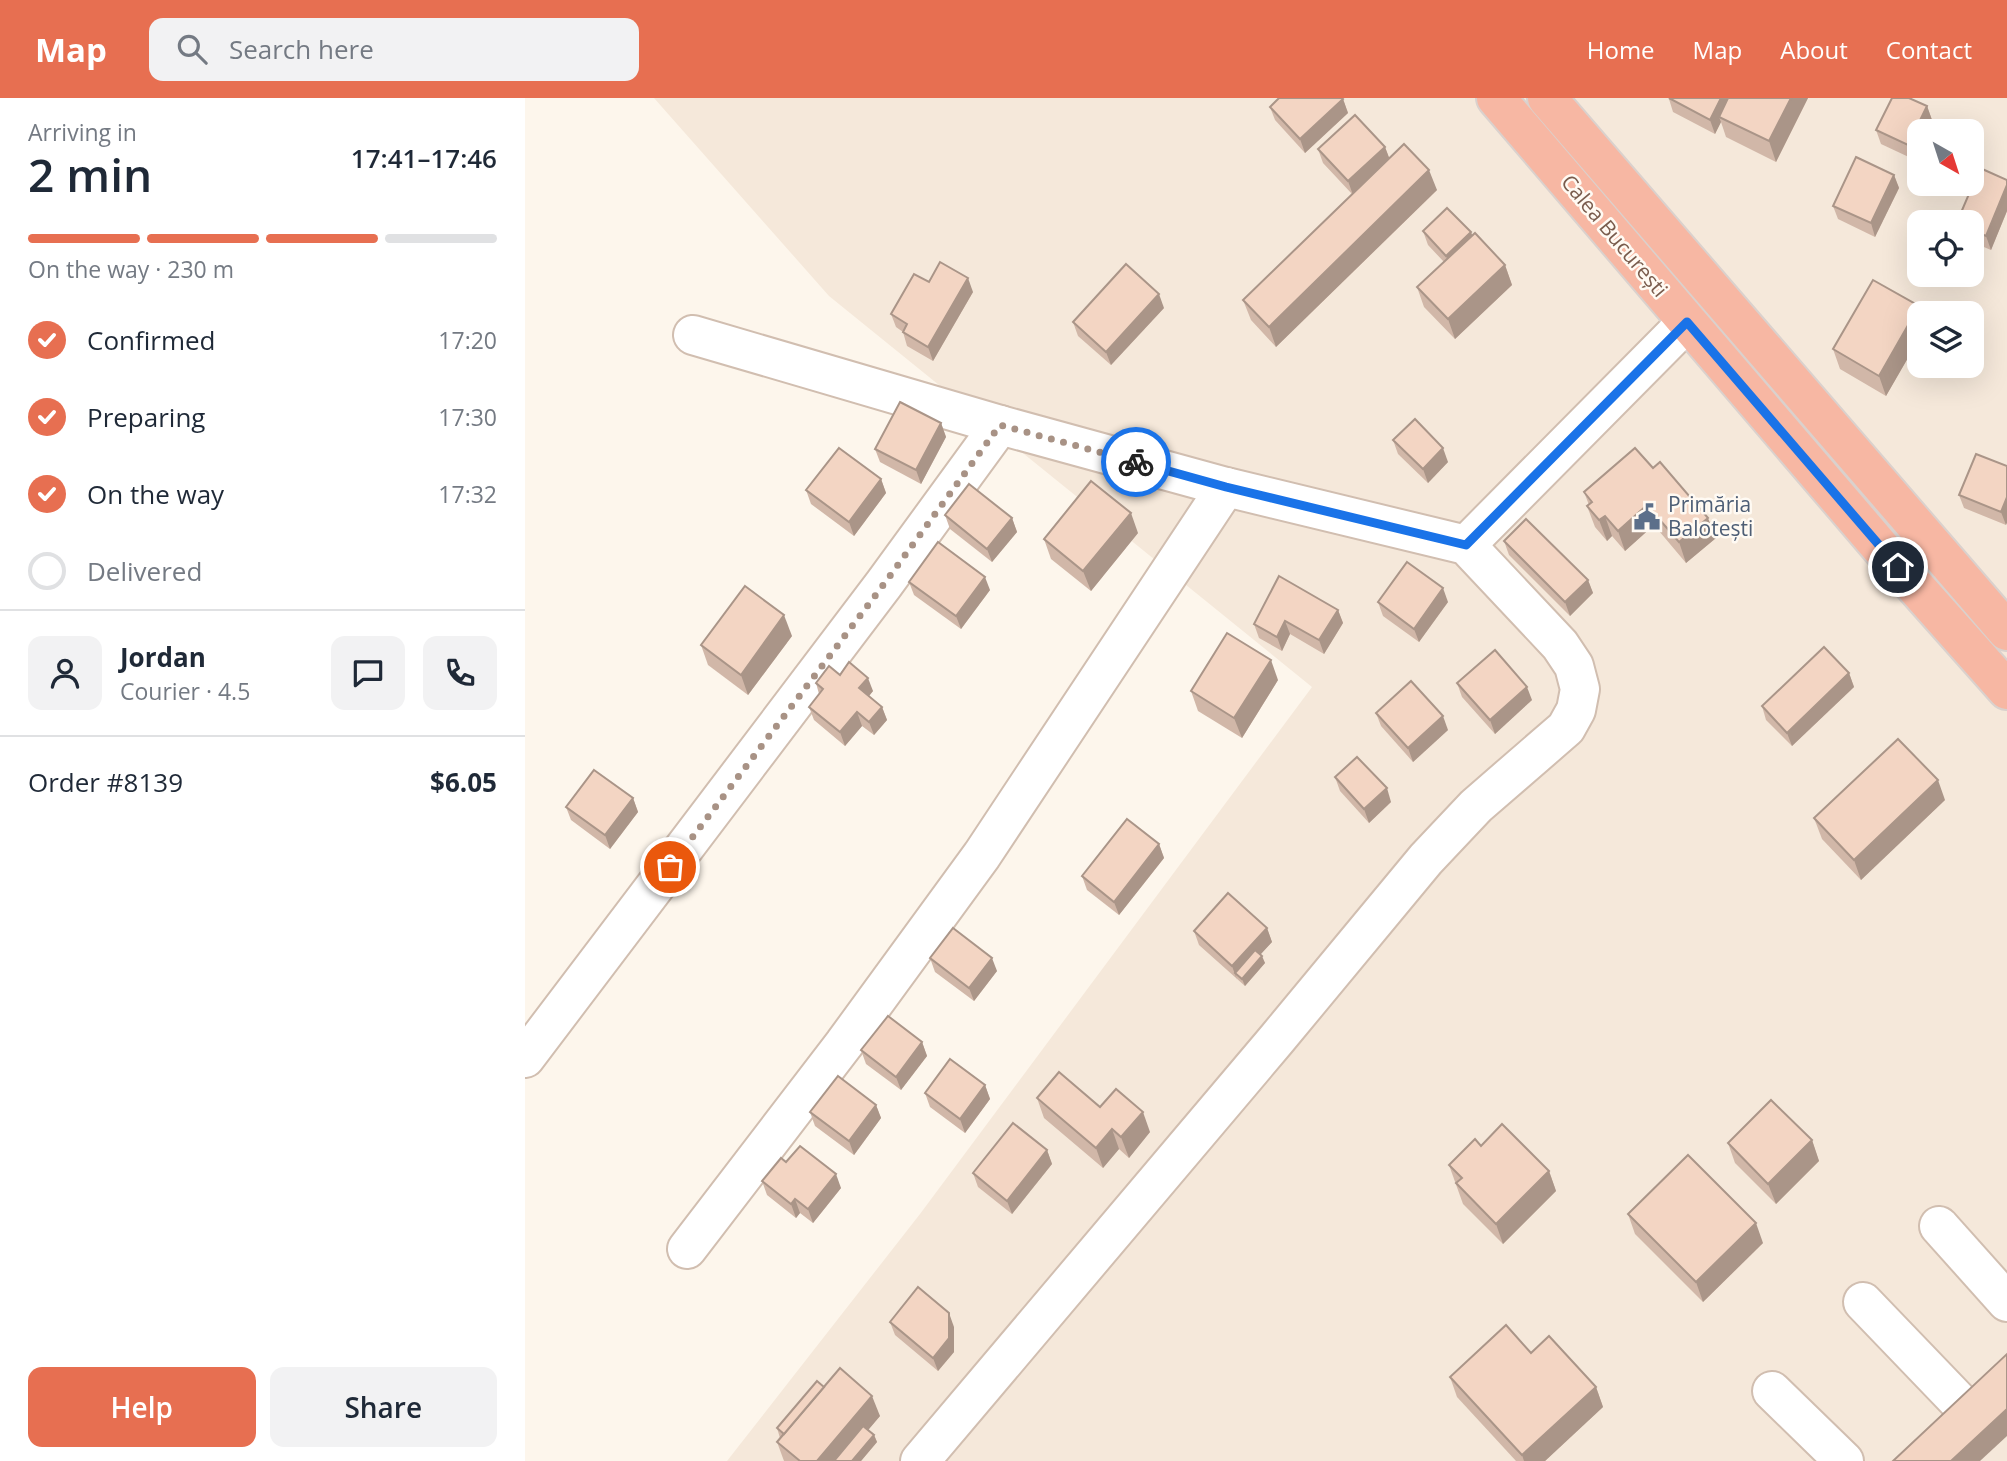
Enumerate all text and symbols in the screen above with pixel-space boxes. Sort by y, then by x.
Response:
search box [149,18,639,81]
text: Map [35,27,107,72]
icon: search [173,30,211,68]
text: Search here [229,31,374,67]
text: Home [1587,33,1655,66]
text: Map [1693,33,1742,66]
text: About [1780,33,1848,66]
text: Contact [1886,33,1972,66]
text: Arriving in [28,116,137,148]
north arrow [1907,119,1985,196]
map controls [1907,119,1984,378]
text: 17:41–17:46 [351,140,497,176]
text: 2 min [28,143,152,205]
street label: Calea București [1555,168,1674,302]
button: locate [1907,210,1984,287]
text: On the way · 230 m [28,253,234,285]
button: layers [1907,301,1984,378]
icon: check [28,321,66,359]
text: Confirmed [87,322,215,358]
text: 17:20 [438,324,497,356]
icon: check [28,398,66,436]
text: Preparing [87,399,205,435]
text: 17:30 [438,401,497,433]
courier [1101,427,1171,497]
icon: bike [1117,443,1155,481]
icon: check [28,475,66,513]
text: On the way [87,476,224,512]
text: 17:32 [438,478,497,510]
place label: Primăria Balotești [1668,490,1753,542]
public building icon: Primăria Balotești [1632,502,1662,532]
pin [1868,537,1928,597]
icon: home [1879,548,1917,586]
text: Delivered [87,553,202,589]
button: person [28,636,102,710]
button: chat [331,636,405,710]
button: phone [423,636,497,710]
text: Jordan [120,639,206,675]
text: Courier · 4.5 [120,675,250,707]
text: Order #8139 [28,764,183,800]
text: $6.05 [430,764,497,800]
pin [640,837,700,897]
icon: bag [651,848,689,886]
button: Help [28,1367,256,1447]
button: Share [270,1367,497,1447]

